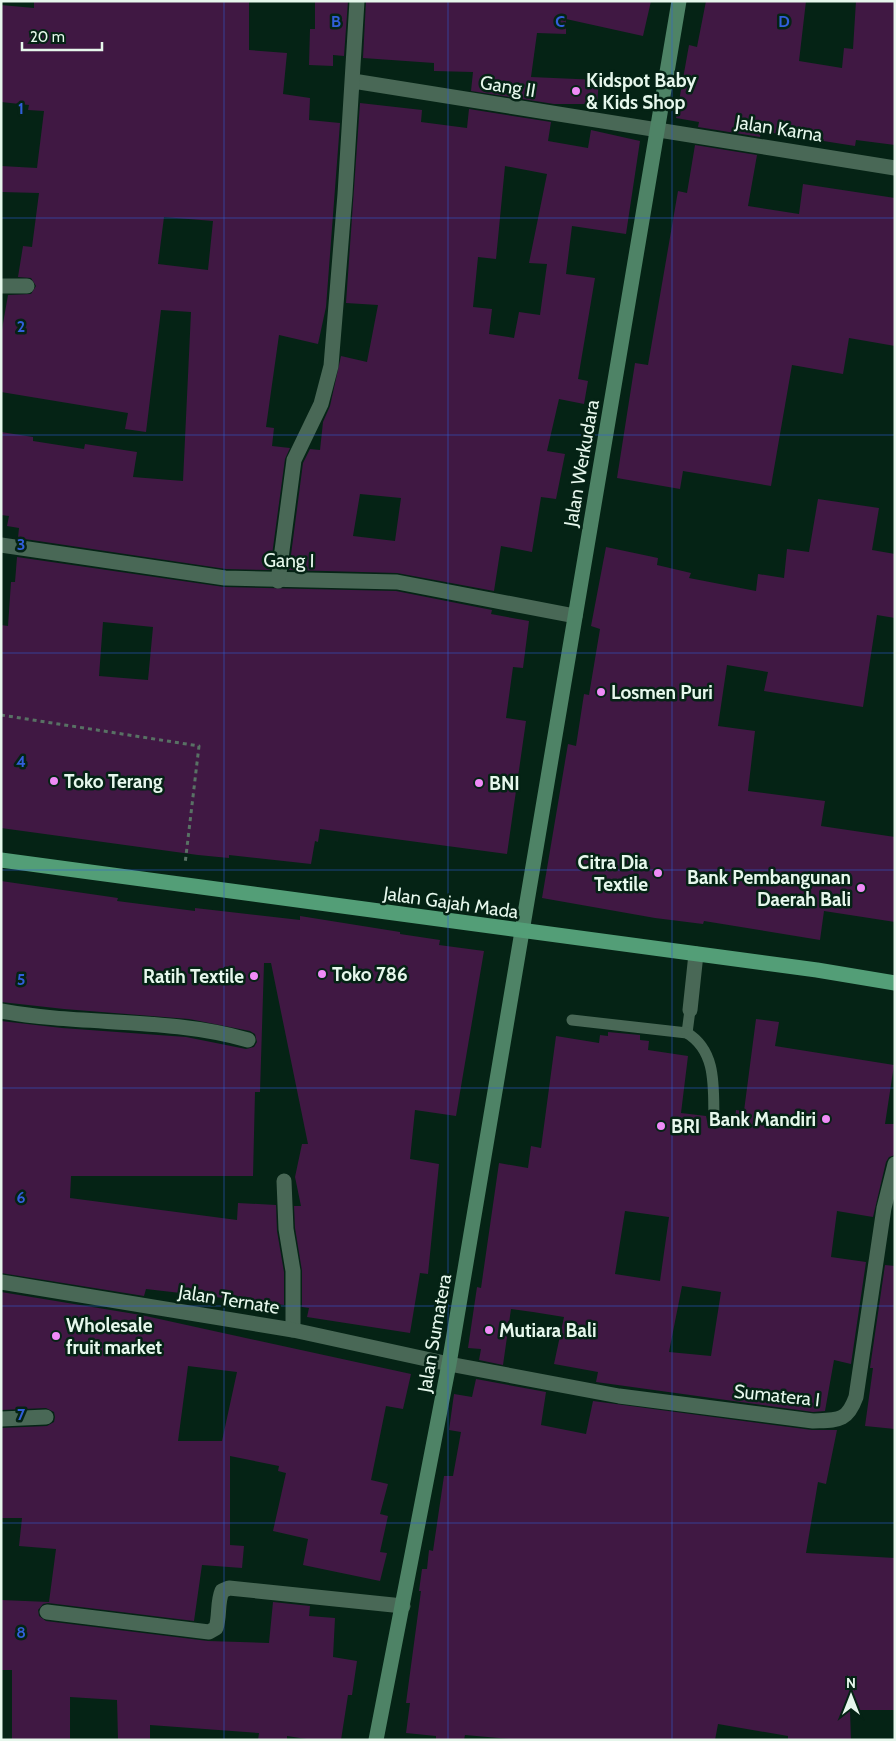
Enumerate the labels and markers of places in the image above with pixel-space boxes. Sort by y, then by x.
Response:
place label: Kidspot Baby & Kids Shop [586,69,697,114]
marker: Kidspot Baby & Kids Shop [570,85,582,97]
place label: Losmen Puri [611,681,713,704]
marker: Losmen Puri [595,686,607,698]
place label: Toko Terang [64,770,163,793]
place label: BNI [489,772,520,795]
marker: Toko Terang [48,775,60,787]
marker: BNI [473,777,485,789]
place label: Citra Dia Textile [577,851,649,896]
place label: Bank Pembangunan Daerah Bali [687,866,851,911]
marker: Citra Dia Textile [652,867,664,879]
marker: Bank Pembangunan Daerah Bali [855,882,867,894]
place label: Toko 786 [332,963,408,986]
place label: Ratih Textile [143,965,244,988]
marker: Toko 786 [316,968,328,980]
marker: Ratih Textile [248,970,260,982]
place label: Bank Mandiri [709,1108,816,1131]
marker: Bank Mandiri [820,1113,832,1125]
place label: BRI [671,1115,700,1138]
marker: BRI [655,1120,667,1132]
place label: Wholesale fruit market [66,1314,162,1359]
place label: Mutiara Bali [499,1319,596,1342]
marker: Mutiara Bali [483,1324,495,1336]
marker: Wholesale fruit market [50,1330,62,1342]

